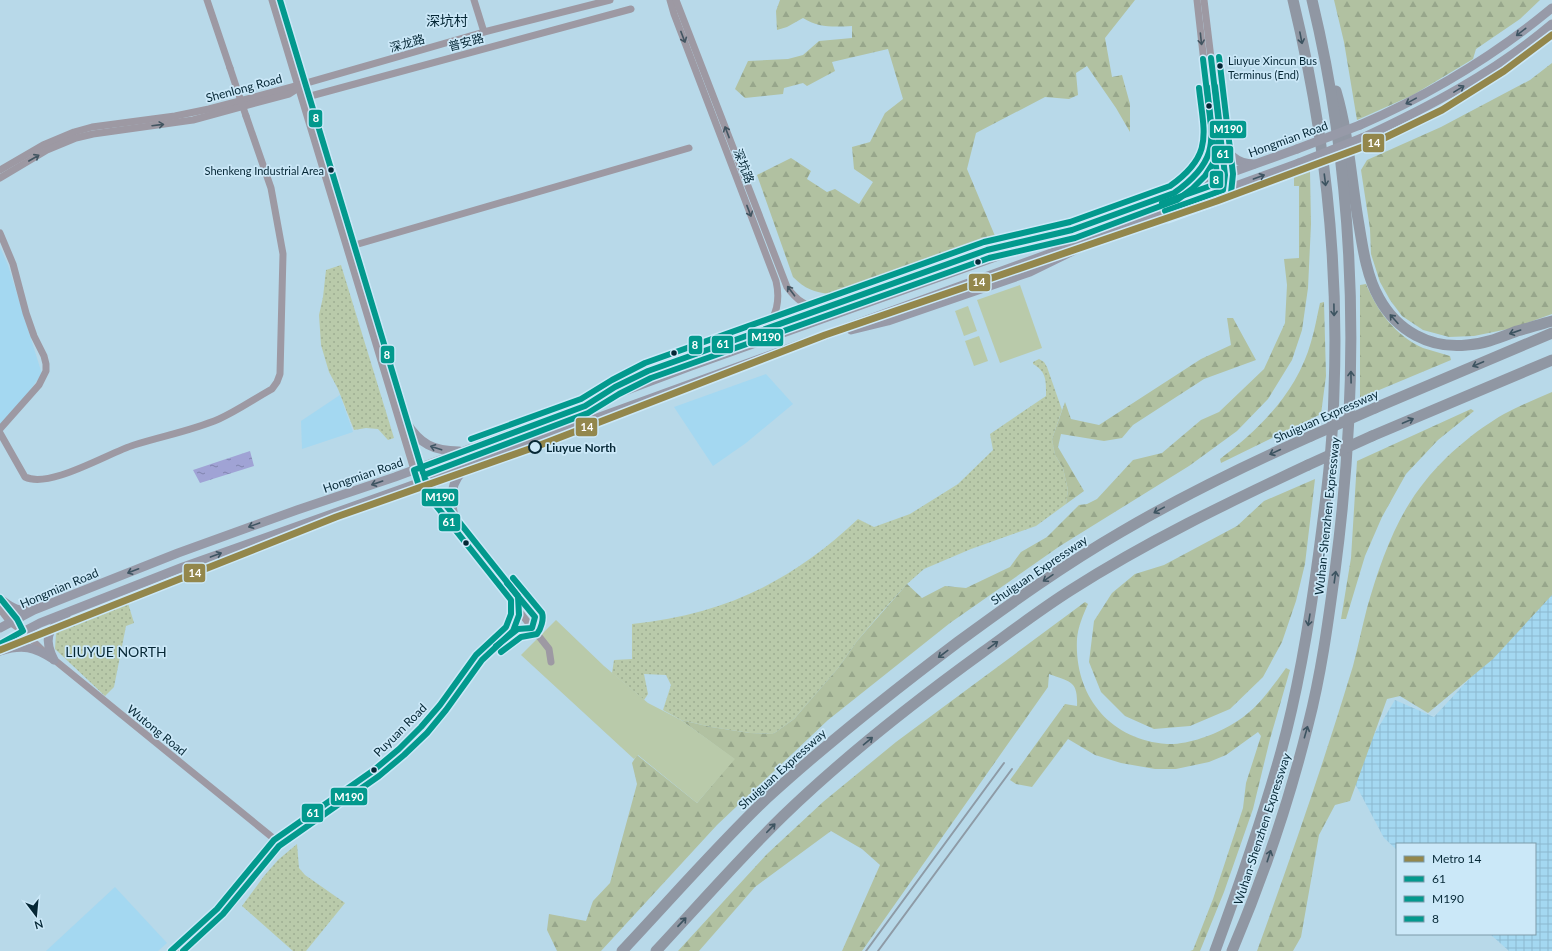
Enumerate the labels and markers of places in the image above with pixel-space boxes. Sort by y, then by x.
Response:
place label: Liuyue Xincun Bus Terminus (End) [1228,54,1317,81]
marker: Liuyue Xincun Bus Terminus (End) [1215,61,1225,71]
unlabelled marker [1204,101,1214,111]
place label: Shenkeng Industrial Area [205,164,324,177]
marker: Shenkeng Industrial Area [326,165,336,175]
unlabelled marker [973,257,983,267]
unlabelled marker [669,348,679,358]
marker: Liuyue North [528,440,542,454]
place label: Liuyue North [546,440,616,455]
unlabelled marker [461,538,471,548]
unlabelled marker [369,765,379,775]

